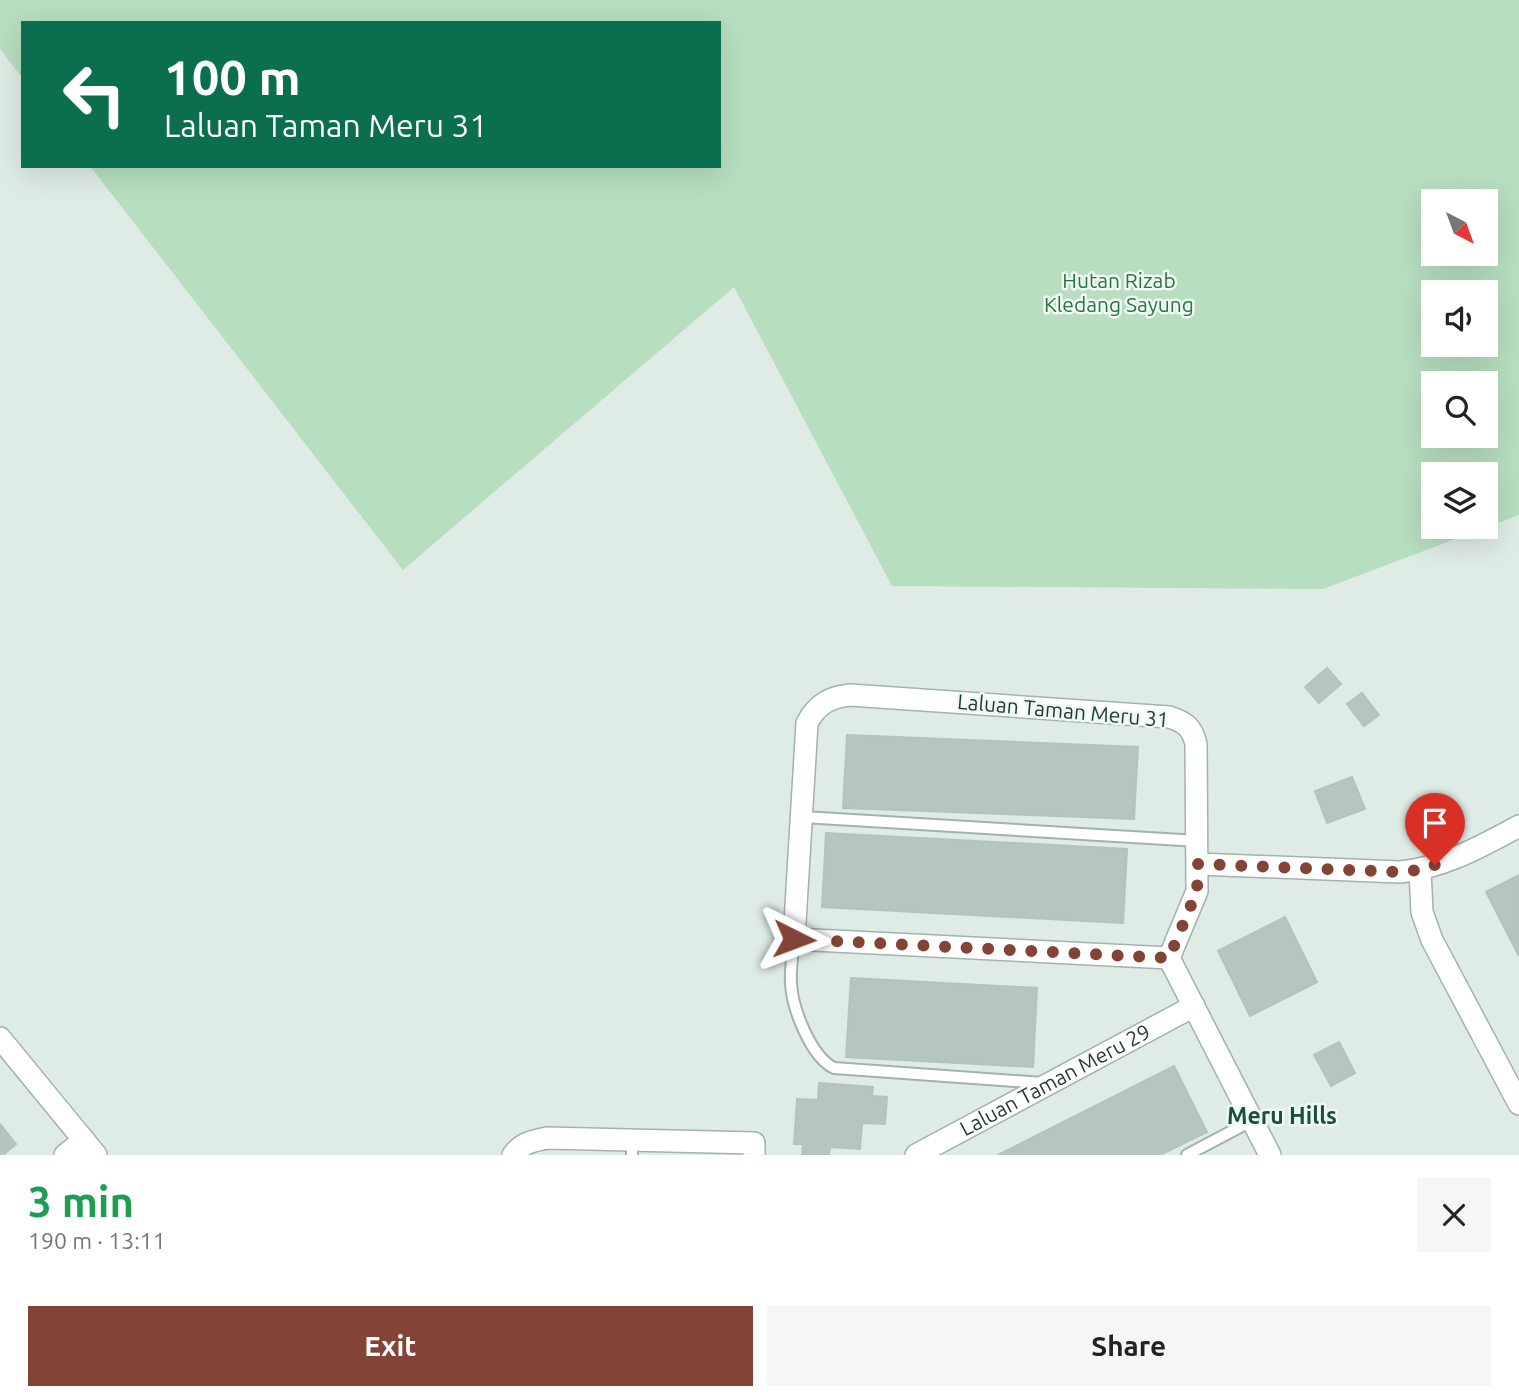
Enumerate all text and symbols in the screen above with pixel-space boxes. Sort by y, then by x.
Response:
icon: left [49,49,140,140]
text: 100 m [164,49,301,104]
text: Laluan Taman Meru 31 [164,107,487,143]
north arrow [1421,189,1498,266]
map controls [1421,189,1498,539]
park label: Hutan Rizab Kledang Sayung [1044,268,1194,316]
button: sound [1421,280,1498,357]
button: search [1421,371,1498,448]
button: layers [1421,462,1498,539]
street label: Laluan Taman Meru 31 [956,689,1170,731]
pin [1405,793,1465,865]
icon: arrive [1416,804,1454,842]
position arrow [757,902,831,976]
street label: Laluan Taman Meru 29 [956,1019,1154,1140]
district label: Meru Hills [1227,1103,1337,1128]
text: 3 min [28,1178,134,1225]
button: close [1417,1178,1491,1252]
text: 190 m · 13:11 [28,1228,166,1253]
button: Exit [28,1306,753,1386]
button: Share [767,1306,1491,1386]

